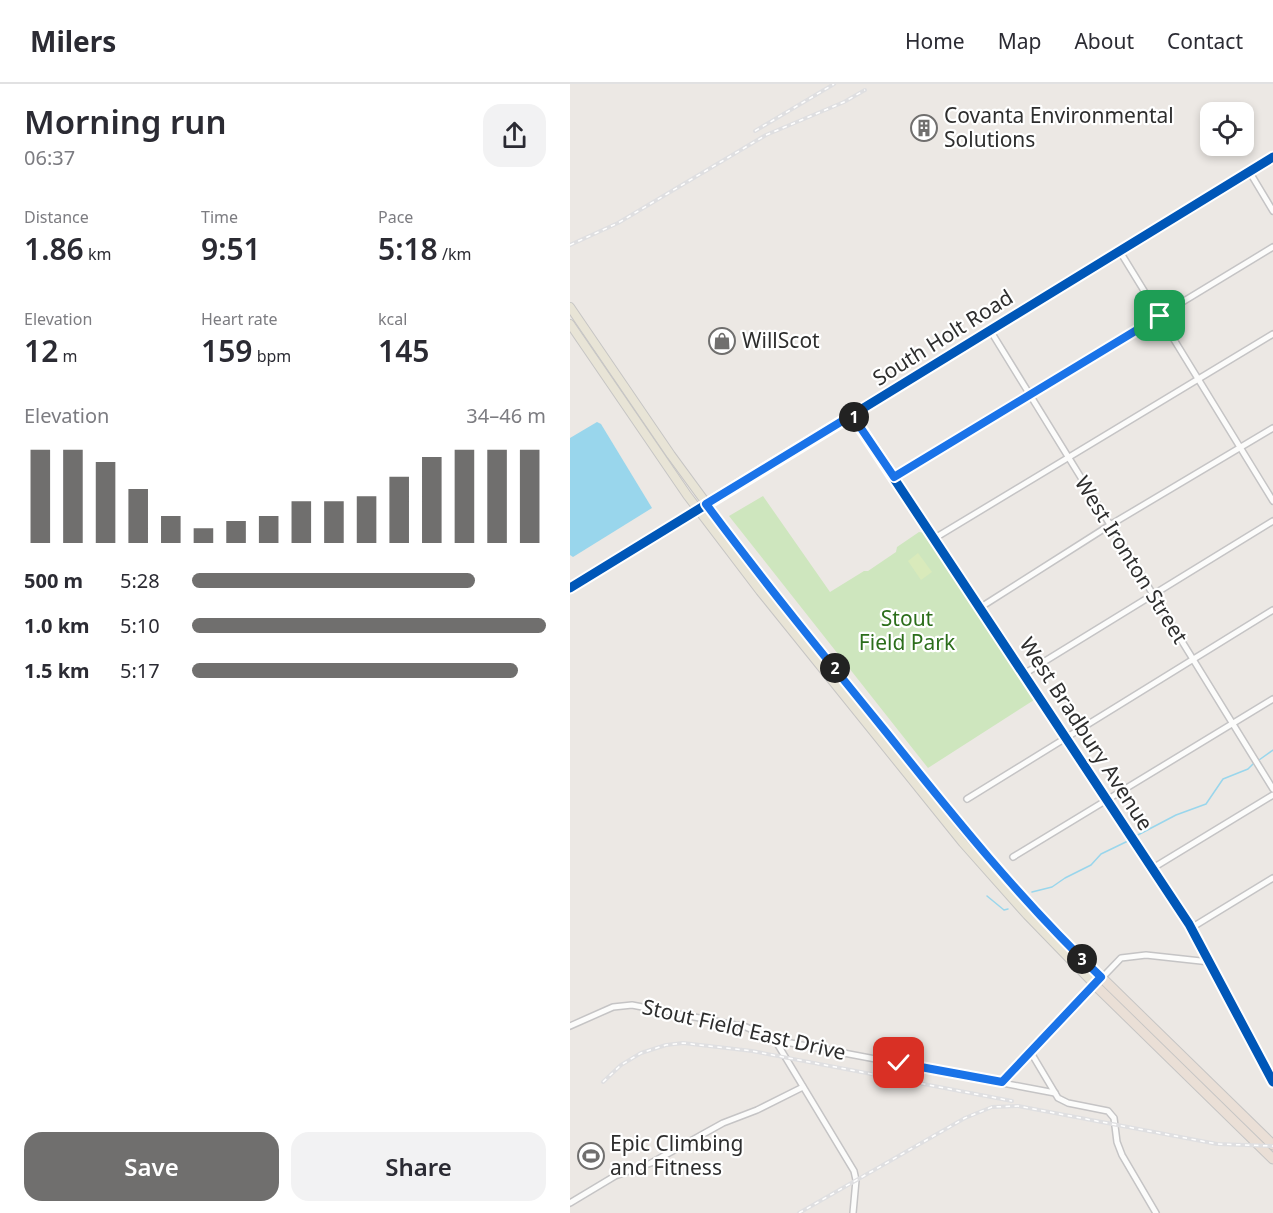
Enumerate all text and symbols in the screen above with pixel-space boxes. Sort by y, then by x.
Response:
text: Milers [30,22,116,60]
text: Home [905,27,965,55]
text: Map [998,27,1041,55]
text: About [1074,27,1134,55]
text: Contact [1167,27,1243,55]
text: Morning run [24,99,226,144]
place label: Covanta Environmental Solutions [944,101,1174,153]
map controls [1200,102,1254,156]
button: locate [1200,102,1254,156]
button: share [483,104,546,167]
building icon: Covanta Environmental Solutions [909,113,939,143]
text: 06:37 [24,144,75,171]
text: Distance [24,206,89,228]
text: Time [201,206,238,228]
text: Pace [378,206,413,228]
text: 1.86 [24,228,84,269]
text: 9:51 [201,228,261,269]
text: 5:18 [378,228,438,269]
text: km [84,243,111,265]
text: /km [438,243,471,265]
street label: South Holt Road [867,283,1018,392]
pin [1134,290,1185,341]
icon: arrive [1143,299,1176,332]
text: Elevation [24,308,92,330]
text: Heart rate [201,308,277,330]
text: kcal [378,308,407,330]
shop icon: WillScot [707,326,737,356]
place label: WillScot [742,326,820,354]
text: 12 [24,330,58,371]
text: 159 [201,330,252,371]
text: 145 [378,330,429,371]
text: m [58,345,77,367]
text: bpm [252,345,291,367]
text: Elevation [24,402,109,429]
text: 34–46 m [466,402,546,429]
pin: 1 [839,402,869,432]
text: 1 [849,406,859,428]
street label: West Ironton Street [1069,470,1195,649]
text: 500 m [24,567,83,594]
text: 5:28 [120,567,160,594]
park label: Stout Field Park [859,604,956,656]
text: 1.0 km [24,612,90,639]
text: 5:10 [120,612,160,639]
street label: West Bradbury Avenue [1014,631,1160,835]
pin: 2 [820,653,850,683]
text: 1.5 km [24,657,90,684]
text: 5:17 [120,657,160,684]
text: 2 [830,657,840,679]
pin: 3 [1067,944,1097,974]
text: 3 [1077,948,1087,970]
street label: Stout Field East Drive [640,992,849,1066]
pin [873,1037,924,1088]
icon: check [882,1046,915,1079]
place label: Epic Climbing and Fitness [610,1129,744,1181]
button: Save [24,1132,279,1201]
button: Share [291,1132,546,1201]
sports icon: Epic Climbing and Fitness [576,1141,606,1171]

